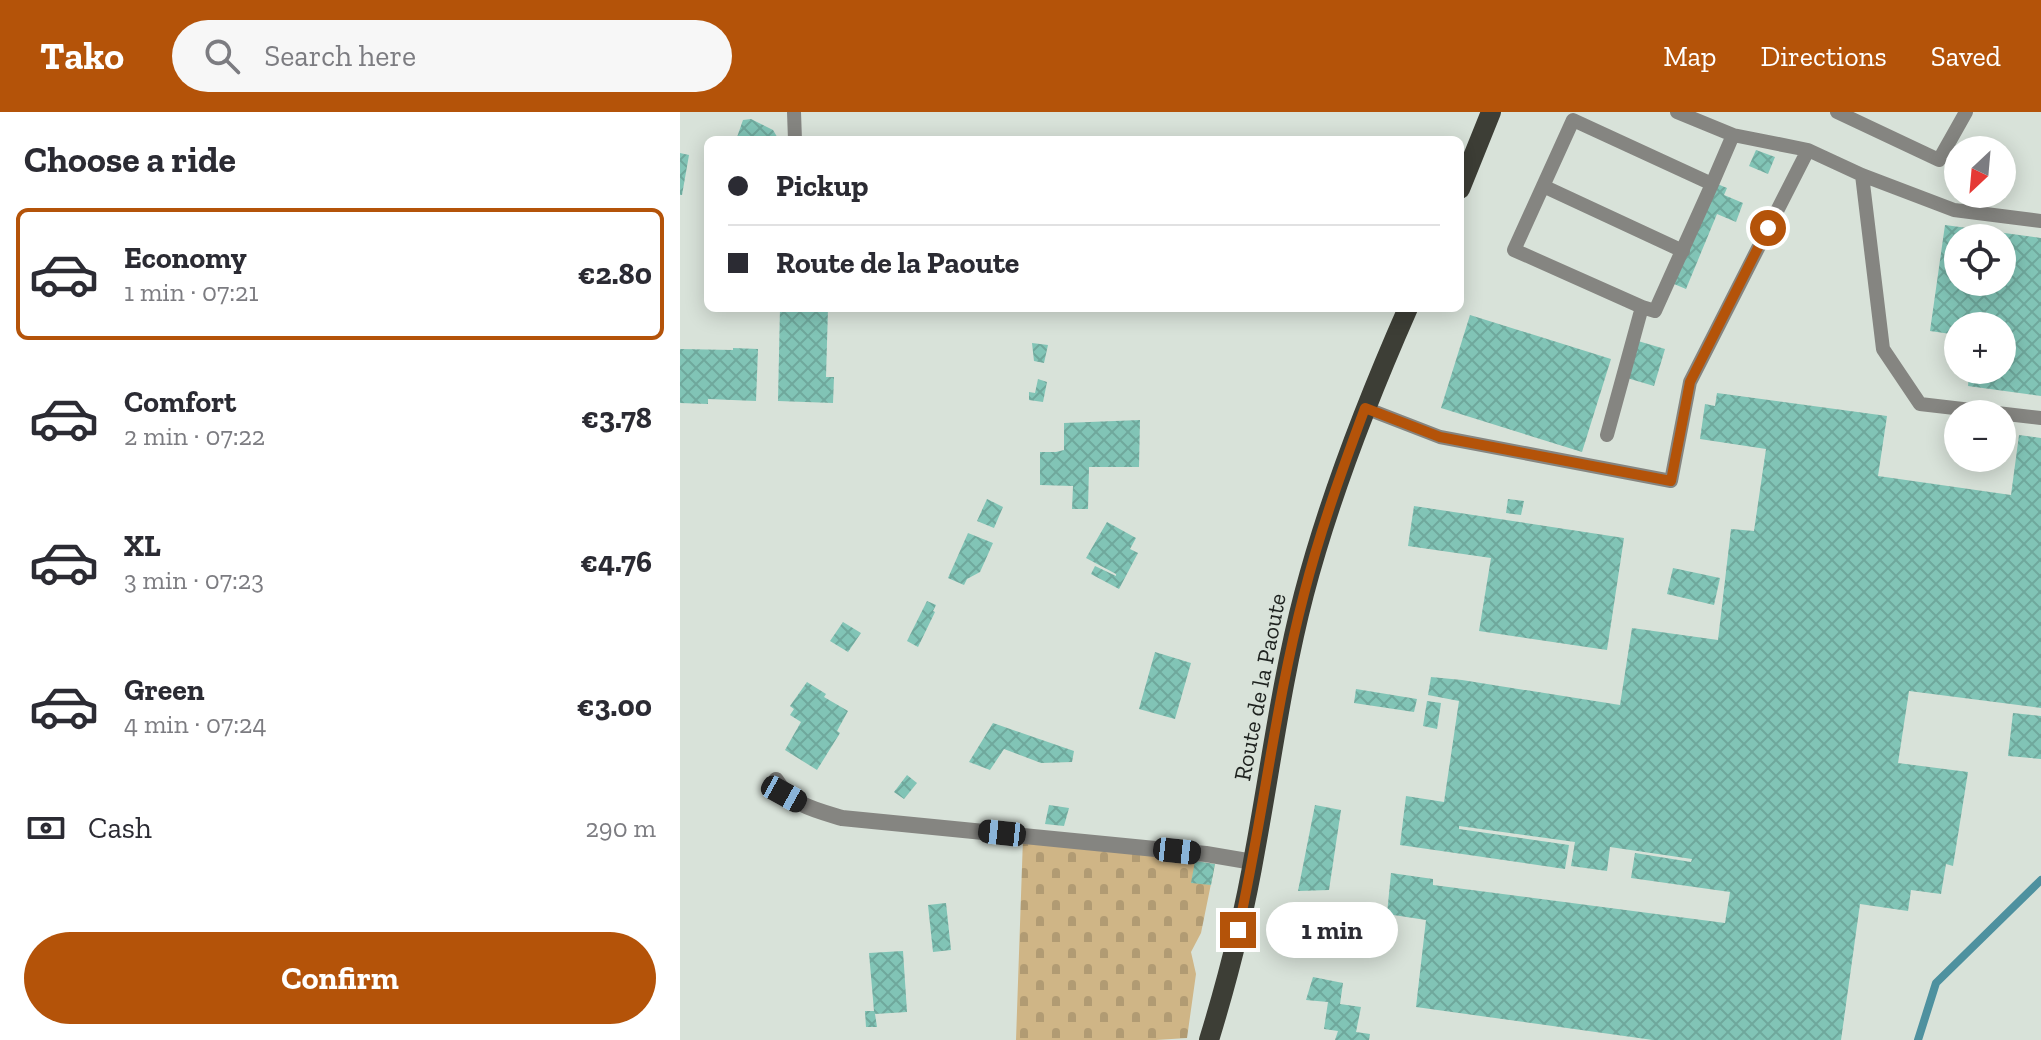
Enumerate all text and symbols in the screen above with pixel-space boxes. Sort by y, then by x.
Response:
search box [172,20,732,92]
text: Tako [40,33,124,79]
icon: search [200,34,244,78]
text: Search here [264,38,416,74]
text: Map [1663,40,1716,73]
text: Directions [1760,40,1887,73]
text: Saved [1931,40,2001,73]
north arrow [1944,136,2016,208]
map controls [1944,136,2016,472]
text: Choose a ride [24,138,236,181]
text: Pickup [776,168,868,204]
route start [1750,210,1786,246]
button: locate [1944,224,2016,296]
icon: car [28,238,100,310]
text: Economy [124,240,247,276]
text: Route de la Paoute [776,245,1019,281]
text: €2.80 [578,256,652,292]
text: 1 min · 07:21 [124,276,258,308]
button: + [1944,312,2016,384]
icon: car [28,382,100,454]
text: Comfort [124,384,236,420]
text: €3.78 [581,400,652,436]
button: − [1944,400,2016,472]
text: 2 min · 07:22 [124,420,265,452]
icon: car [28,526,100,598]
text: XL [124,528,161,564]
text: €4.76 [580,544,652,580]
text: 3 min · 07:23 [124,564,264,596]
street label: Route de la Paoute [1227,591,1292,783]
icon: car [28,670,100,742]
text: Green [124,672,204,708]
text: €3.00 [577,688,652,724]
text: 4 min · 07:24 [124,708,266,740]
car [757,772,811,816]
icon: cash [24,806,68,850]
text: Cash [88,810,152,846]
text: 290 m [585,812,656,844]
car [977,819,1027,847]
car [1152,837,1202,865]
callout: 1 min [1266,902,1398,958]
route end [1220,912,1256,948]
text: 1 min [1301,914,1363,946]
button: Confirm [24,932,656,1024]

